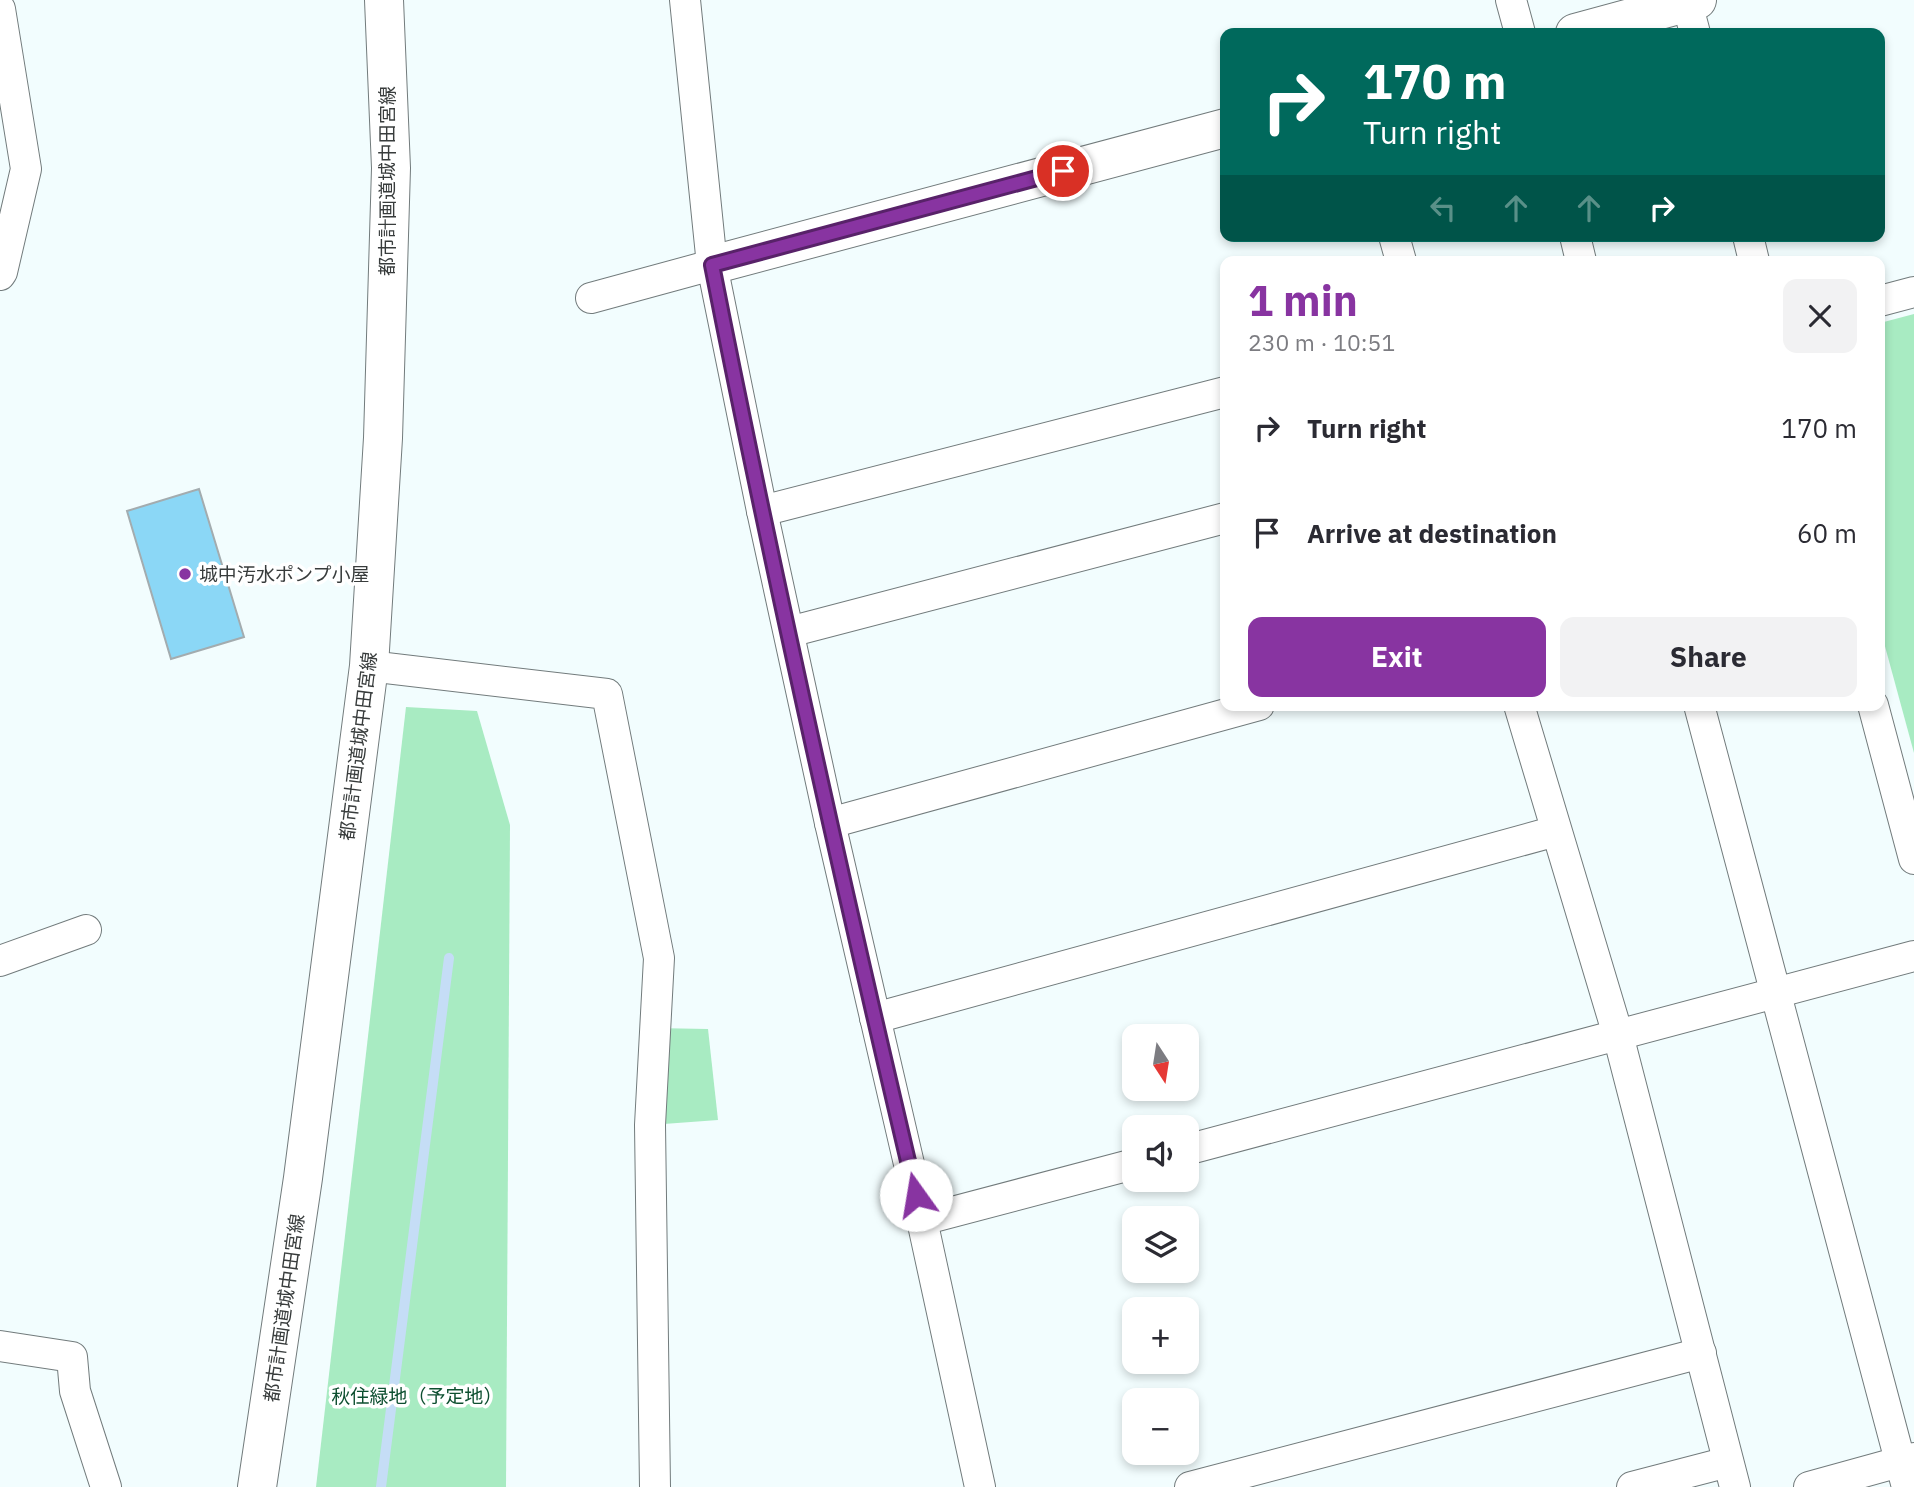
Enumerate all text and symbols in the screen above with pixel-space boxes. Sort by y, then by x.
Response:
text: 170 m [1363,49,1507,112]
icon: right [1248,56,1339,147]
street label: 都市計画道城中田宮線 [375,86,399,276]
text: Turn right [1363,111,1501,153]
pin [1033,141,1093,201]
icon: arrive [1044,152,1082,190]
icon: left [1424,189,1462,227]
icon: ahead [1497,189,1535,227]
icon: ahead [1570,189,1608,227]
icon: right [1643,189,1681,227]
text: 1 min [1248,273,1358,328]
button: close [1783,279,1857,353]
text: 230 m · 10:51 [1248,327,1395,357]
icon: right [1248,409,1286,447]
text: Turn right [1307,411,1426,445]
text: 170 m [1781,411,1857,445]
icon: arrive [1248,514,1286,552]
text: Arrive at destination [1307,516,1557,550]
text: 60 m [1797,516,1857,550]
place label: 城中汚水ポンプ小屋 [199,562,369,586]
marker: 城中汚水ポンプ小屋 [177,566,193,582]
button: Exit [1248,617,1546,697]
button: Share [1560,617,1857,697]
street label: 都市計画道城中田宮線 [335,650,381,842]
north arrow [1122,1024,1199,1101]
map controls [1122,1024,1199,1465]
button: sound [1122,1115,1199,1192]
position arrow [879,1158,953,1232]
button: layers [1122,1206,1199,1283]
street label: 都市計画道城中田宮線 [259,1212,309,1404]
button: + [1122,1297,1199,1374]
park label: 秋住緑地（予定地） [331,1384,503,1408]
button: − [1122,1388,1199,1465]

